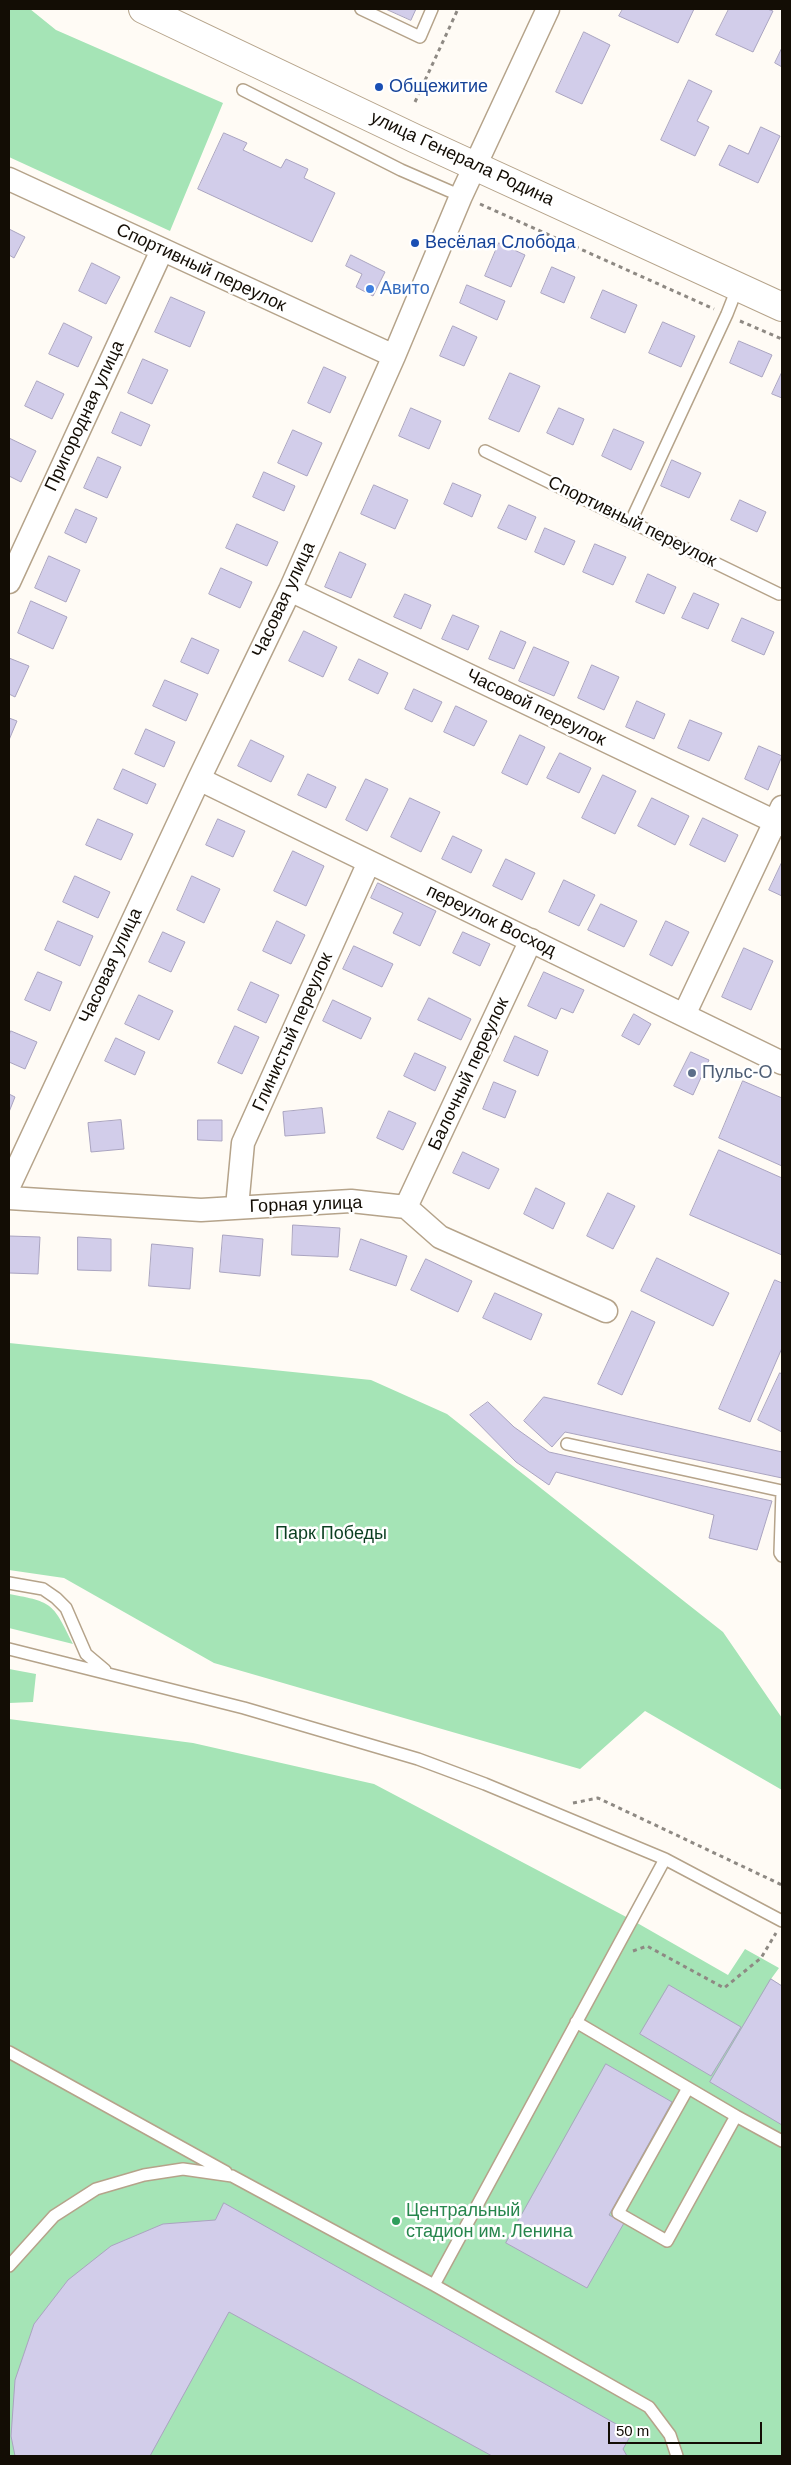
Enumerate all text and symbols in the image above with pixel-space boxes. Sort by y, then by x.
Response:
place label: Общежитие [389,76,488,98]
marker: Общежитие [373,81,385,93]
street label: улица Генерала Родина [367,107,557,211]
street label: Спортивный переулок [113,219,289,317]
place label: Весёлая Слобода [425,232,575,254]
marker: Весёлая Слобода [409,237,421,249]
place label: Авито [380,278,430,300]
marker: Авито [364,283,376,295]
street label: Пригородная улица [41,337,129,495]
street label: Спортивный переулок [544,472,720,572]
street label: Часовая улица [248,539,320,661]
street label: Часовой переулок [463,665,609,751]
street label: переулок Восход [423,880,559,962]
street label: Часовая улица [75,905,147,1027]
street label: Глинистый переулок [248,949,338,1115]
street label: Балочный переулок [424,994,514,1154]
place label: Пульс-О [702,1062,772,1084]
marker: Пульс-О [686,1067,698,1079]
street label: Горная улица [249,1192,363,1218]
park label: Парк Победы [275,1523,387,1545]
place label: Центральный стадион им. Ленина [406,2200,573,2242]
marker: Центральный стадион им. Ленина [390,2215,402,2227]
scale bar [611,2412,765,2444]
text: 50 m [616,2422,649,2439]

